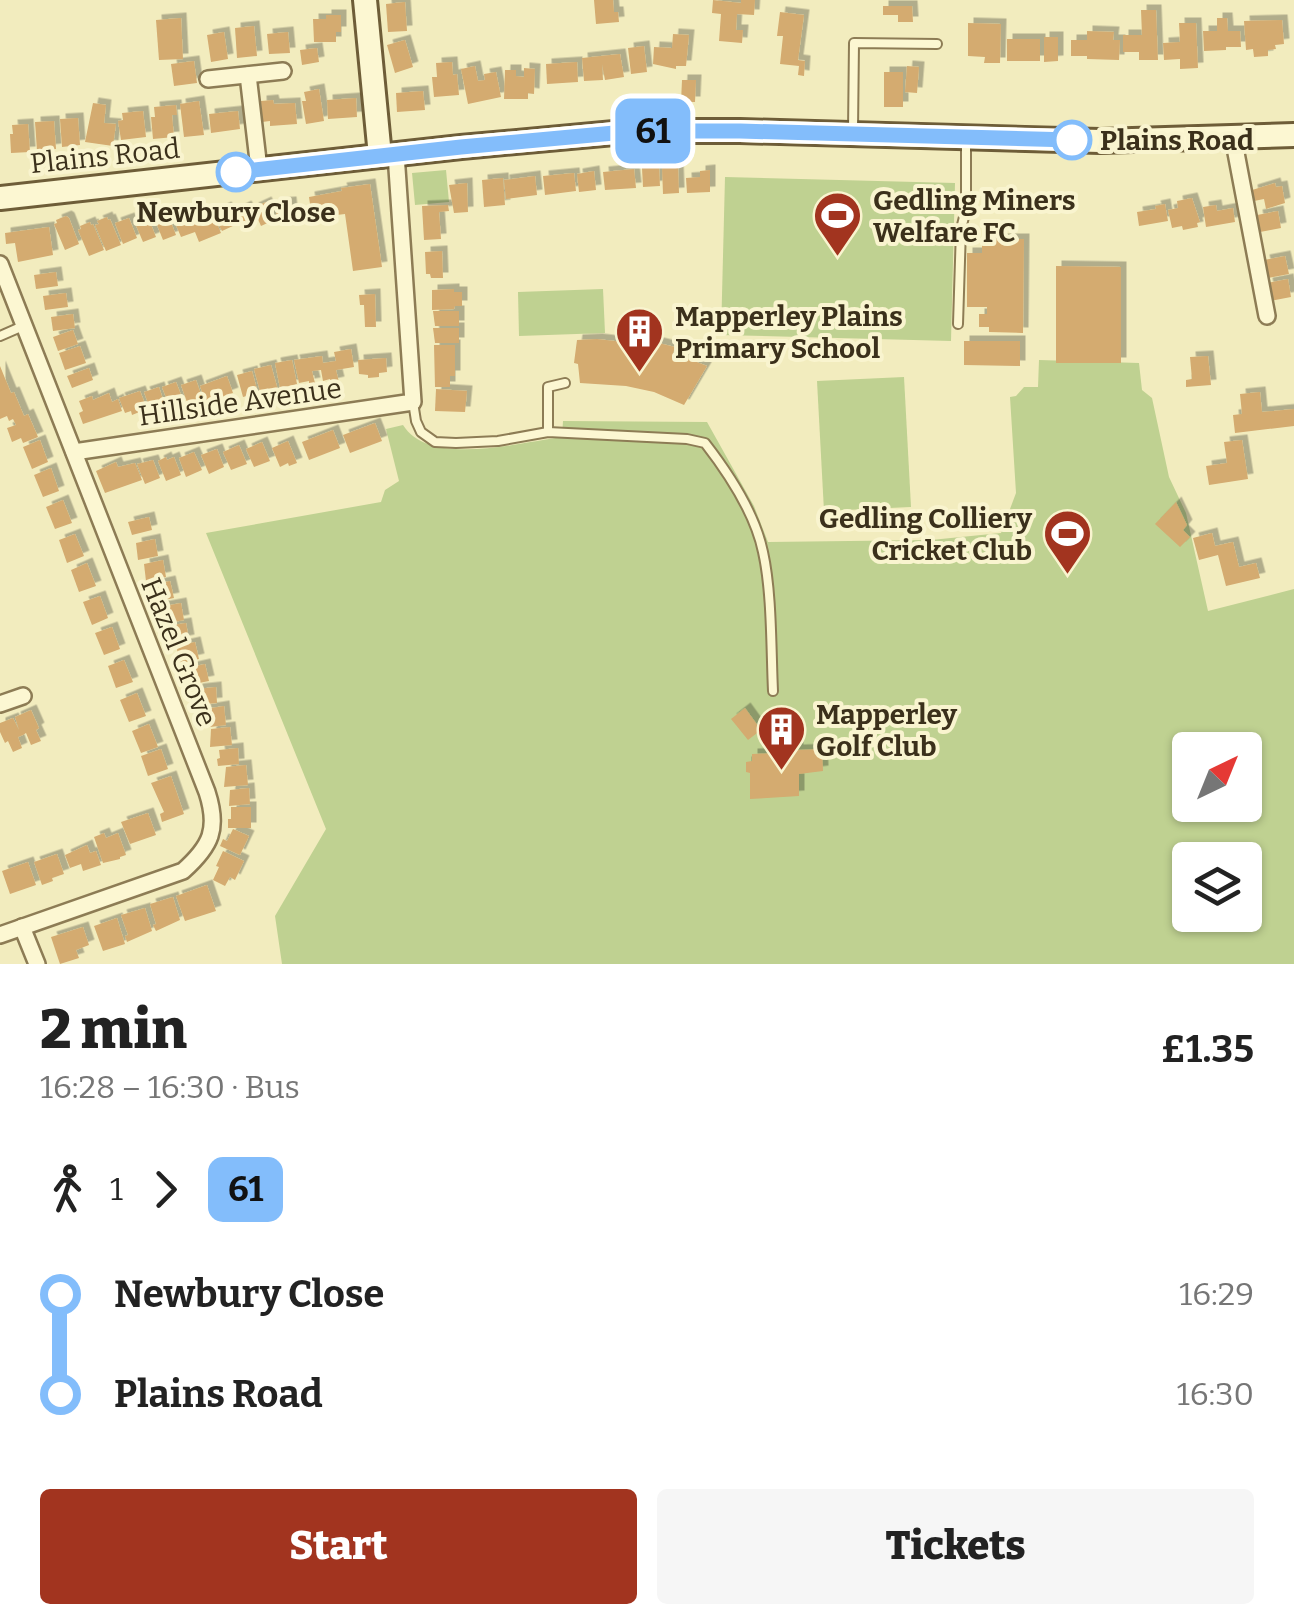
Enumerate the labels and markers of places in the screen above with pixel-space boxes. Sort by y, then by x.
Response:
marker: Plains Road [1053,121,1091,159]
place label: Plains Road [1100,124,1254,157]
marker: Newbury Close [217,153,255,191]
place label: Gedling Miners Welfare FC [873,184,1076,249]
sports icon: Gedling Miners Welfare FC [812,190,864,258]
place label: Newbury Close [136,196,336,229]
place label: Mapperley Plains Primary School [675,300,903,365]
building icon: Mapperley Plains Primary School [614,306,666,374]
place label: Gedling Colliery Cricket Club [819,502,1032,567]
sports icon: Gedling Colliery Cricket Club [1041,508,1093,576]
place label: Mapperley Golf Club [816,698,957,763]
building icon: Mapperley Golf Club [755,704,807,772]

